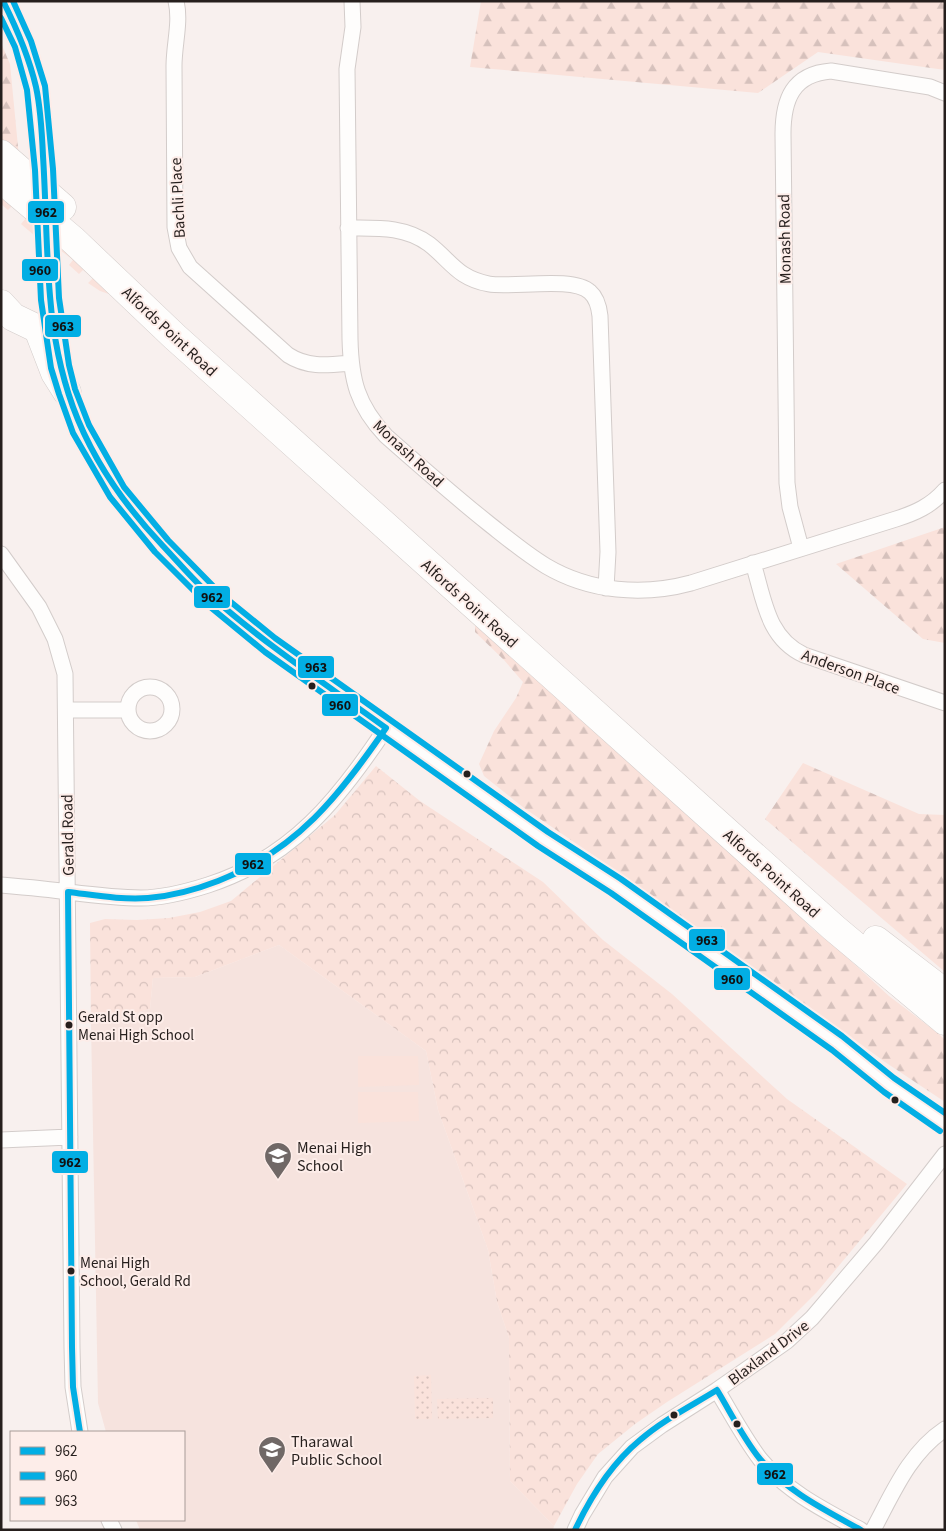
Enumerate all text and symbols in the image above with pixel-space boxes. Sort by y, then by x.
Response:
street label: Bachli Place [165,157,191,239]
street label: Monash Road [773,194,797,284]
line badge: 962 [27,200,65,224]
text: 962 [35,203,57,223]
line badge: 960 [21,258,59,282]
text: 960 [29,261,51,281]
street label: Alfords Point Road [117,282,222,382]
line badge: 963 [44,314,82,338]
text: 963 [52,317,74,337]
street label: Monash Road [368,415,449,492]
street label: Alfords Point Road [416,554,522,653]
line badge: 962 [193,585,231,609]
text: 962 [201,588,223,608]
street label: Anderson Place [798,644,903,700]
line badge: 963 [297,655,335,679]
text: 963 [305,658,327,678]
unlabelled marker [307,681,317,691]
line badge: 960 [321,693,359,717]
text: 960 [329,696,351,716]
unlabelled marker [462,769,472,779]
street label: Gerald Road [56,794,80,876]
street label: Alfords Point Road [718,824,824,923]
line badge: 962 [234,852,272,876]
text: 962 [242,855,264,875]
line badge: 963 [688,928,726,952]
text: 963 [696,931,718,951]
line badge: 960 [713,967,751,991]
text: 960 [721,970,743,990]
place label: Gerald St opp Menai High School [78,1007,194,1046]
marker: Gerald St opp Menai High School [64,1020,74,1030]
unlabelled marker [890,1095,900,1105]
place label: Menai High School [297,1137,372,1177]
school or university icon: Menai High School [263,1141,293,1180]
line badge: 962 [51,1150,89,1174]
text: 962 [59,1153,81,1173]
place label: Menai High School, Gerald Rd [80,1253,191,1292]
marker: Menai High School, Gerald Rd [66,1266,76,1276]
street label: Blaxland Drive [724,1315,814,1391]
unlabelled marker [669,1410,679,1420]
unlabelled marker [732,1419,742,1429]
legend [10,1431,185,1521]
place label: Tharawal Public School [291,1431,382,1471]
school or university icon: Tharawal Public School [257,1435,287,1474]
text: 962 [55,1441,77,1462]
line badge: 962 [756,1462,794,1486]
text: 962 [764,1465,786,1485]
text: 960 [55,1466,77,1487]
text: 963 [55,1491,77,1512]

